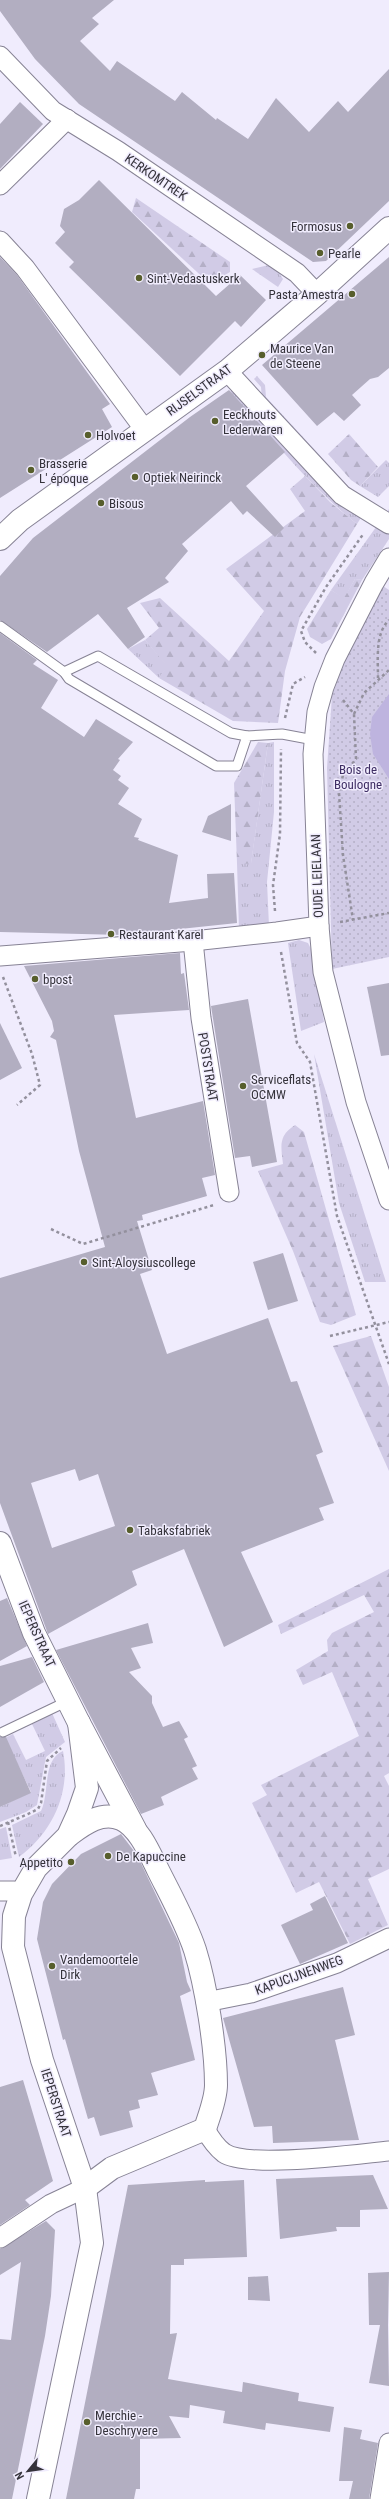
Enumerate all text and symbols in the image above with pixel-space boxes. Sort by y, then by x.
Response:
street label: KERKOMTREK [122,151,191,204]
place label: Formosus [291,219,342,234]
marker: Formosus [345,221,355,231]
place label: Pearle [328,246,360,261]
marker: Pearle [315,248,325,258]
place label: Sint-Vedastuskerk [147,271,240,286]
marker: Sint-Vedastuskerk [134,273,144,283]
place label: Pasta Amestra [269,287,344,302]
marker: Pasta Amestra [347,289,357,299]
place label: Maurice Van de Steene [270,341,334,371]
marker: Maurice Van de Steene [257,350,267,360]
street label: RIJSELSTRAAT [163,361,235,419]
place label: Eeckhouts Lederwaren [223,407,283,437]
marker: Eeckhouts Lederwaren [210,416,220,426]
place label: Holvoet [96,428,136,443]
marker: Holvoet [83,430,93,440]
place label: Brasserie L' époque [39,456,88,486]
marker: Brasserie L' époque [26,465,36,475]
place label: Optiek Neirinck [143,470,221,485]
marker: Optiek Neirinck [130,472,140,482]
place label: Bisous [109,496,144,511]
marker: Bisous [96,498,106,508]
park label: Bois de Boulogne [334,762,382,792]
street label: OUDE LEIELAAN [308,834,326,918]
place label: Restaurant Karel [119,927,204,942]
marker: Restaurant Karel [106,929,116,939]
place label: bpost [43,972,72,987]
marker: bpost [30,974,40,984]
street label: POSTSTRAAT [195,1031,221,1103]
place label: Serviceflats OCMW [251,1072,311,1102]
marker: Serviceflats OCMW [238,1081,248,1091]
place label: Sint-Aloysiuscollege [92,1255,196,1270]
marker: Sint-Aloysiuscollege [79,1257,89,1267]
place label: Tabaksfabriek [138,1523,210,1538]
marker: Tabaksfabriek [125,1525,135,1535]
street label: IEPERSTRAAT [16,1598,59,1670]
place label: De Kapuccine [116,1849,186,1864]
marker: De Kapuccine [103,1851,113,1861]
place label: Appetito [20,1855,63,1870]
marker: Appetito [66,1857,76,1867]
place label: Vandemoortele Dirk [60,1952,138,1982]
street label: KAPUCIJNENWEG [253,1952,345,1998]
marker: Vandemoortele Dirk [47,1961,57,1971]
street label: IEPERSTRAAT [38,2067,74,2140]
place label: Merchie - Deschryvere [95,2408,158,2438]
marker: Merchie - Deschryvere [82,2417,92,2427]
north arrow [8,2451,48,2491]
text: N [12,2469,27,2482]

